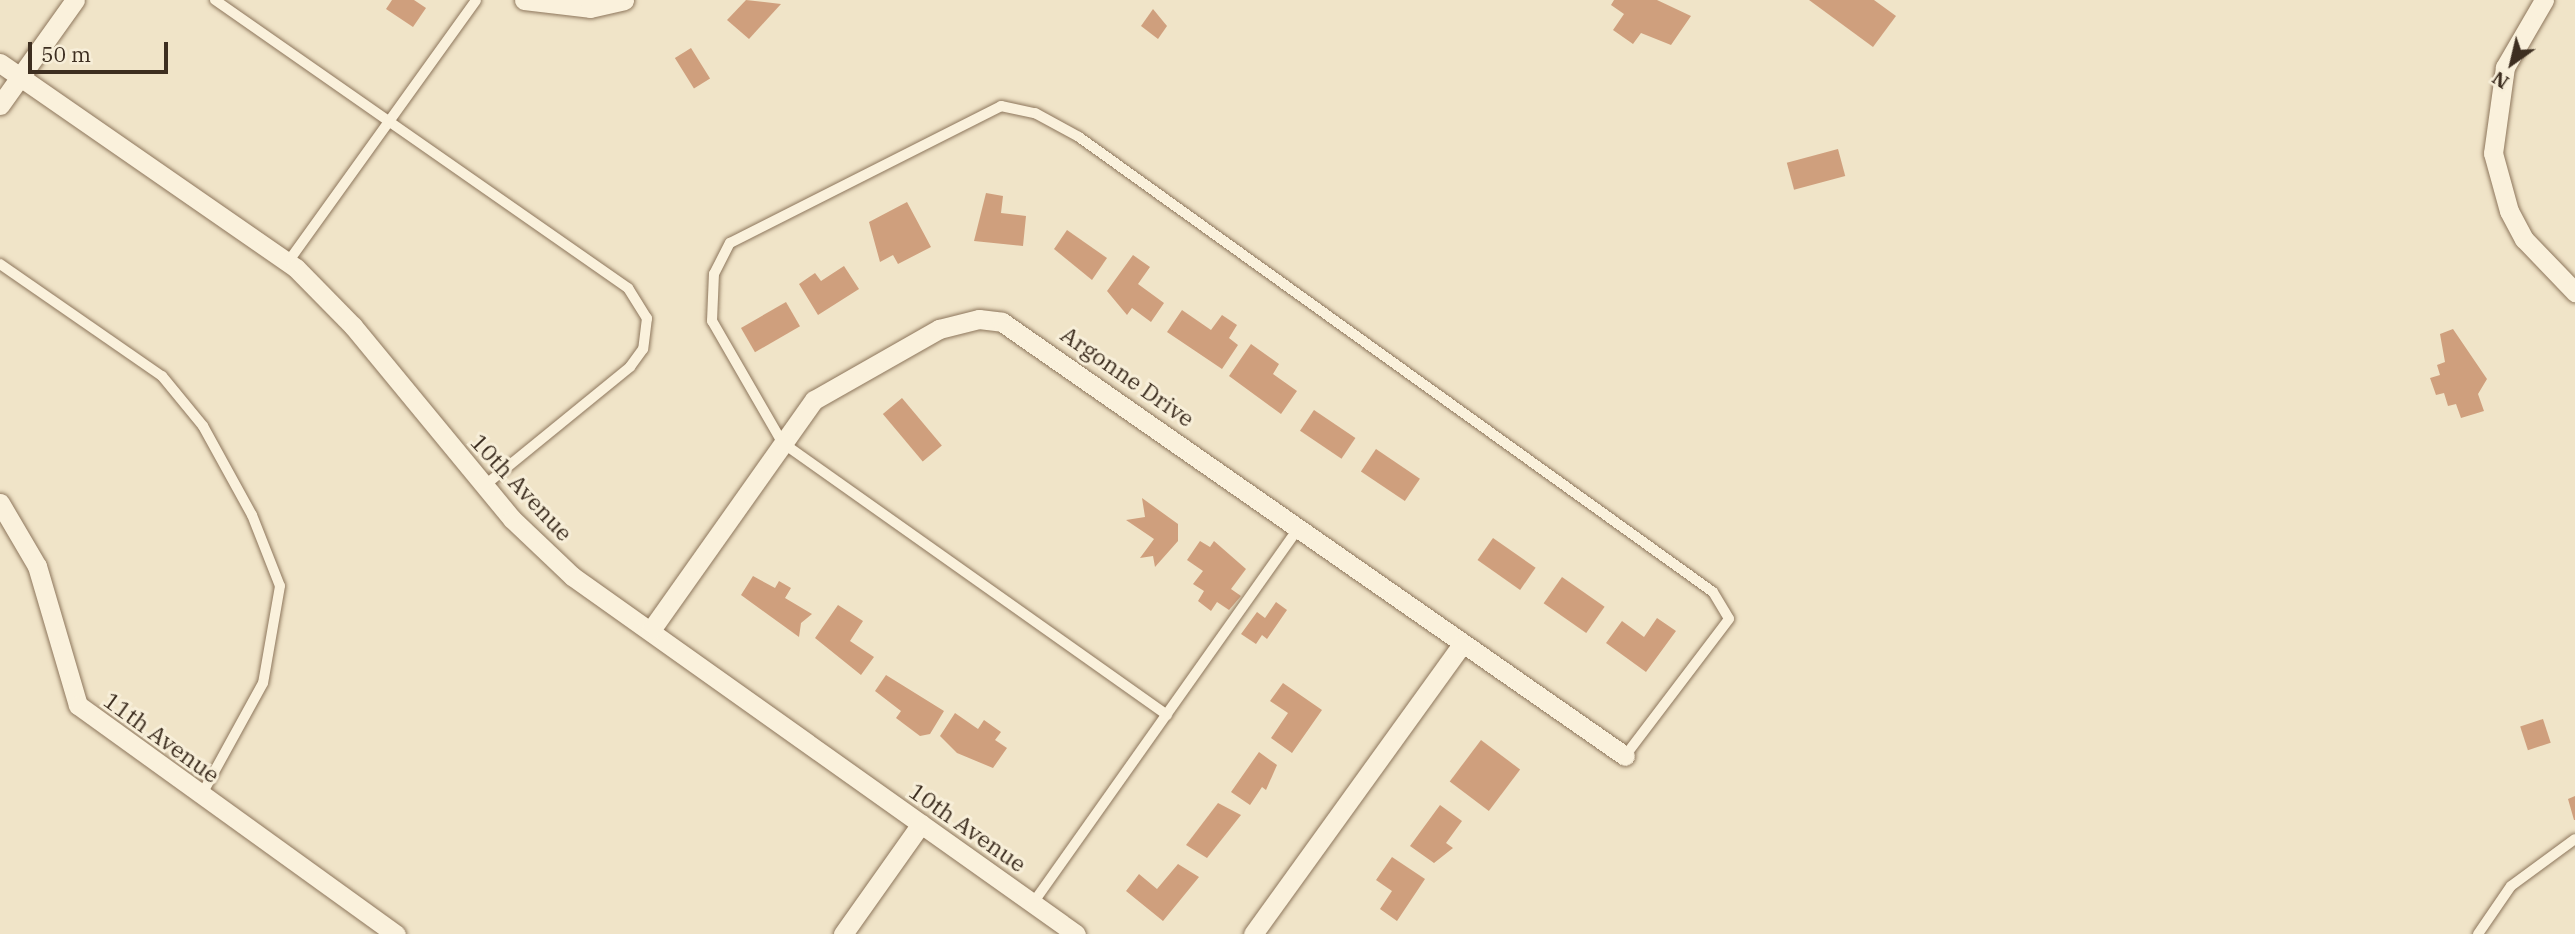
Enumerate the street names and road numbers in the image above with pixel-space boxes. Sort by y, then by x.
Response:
street label: Argonne Drive [1056,320,1200,432]
street label: 10th Avenue [465,428,579,546]
street label: 11th Avenue [99,686,225,788]
street label: 10th Avenue [904,777,1032,877]

